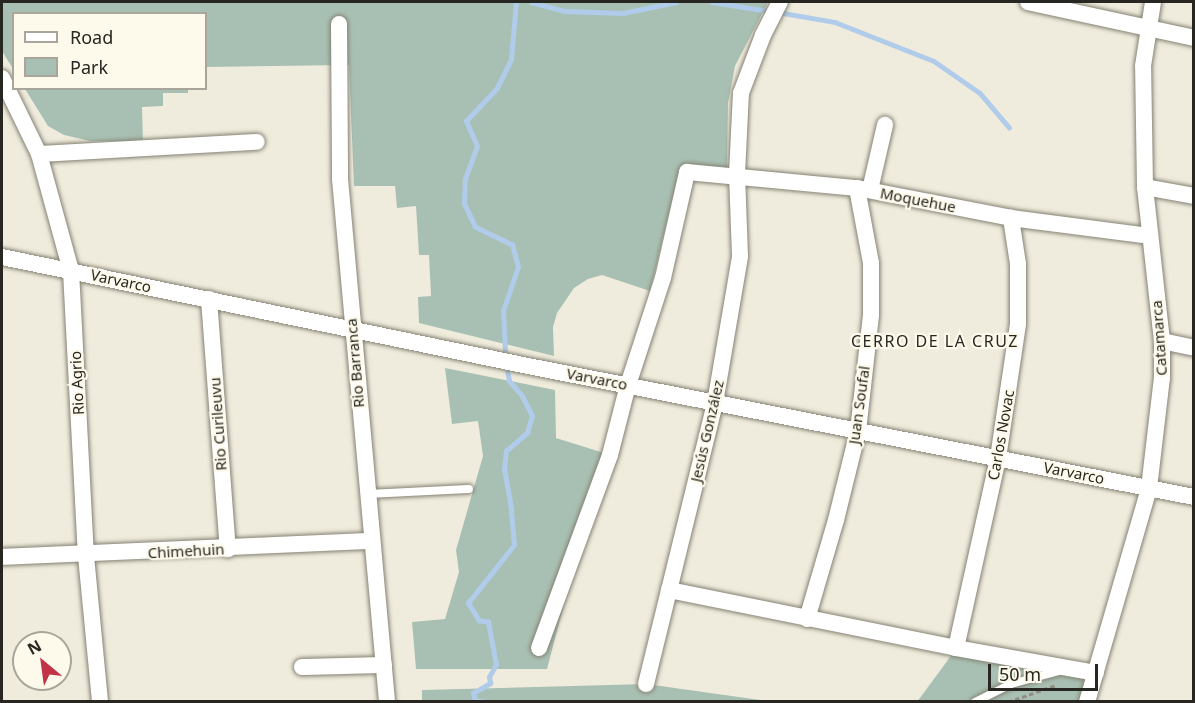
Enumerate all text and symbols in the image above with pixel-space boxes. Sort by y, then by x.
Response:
legend [12,12,207,90]
text: Road [70,25,113,49]
text: Park [70,55,108,79]
street label: Moquehue [879,184,957,216]
street label: Varvarco [89,266,153,296]
street label: Catamarca [1147,300,1171,376]
street label: Rio Barranca [342,318,368,408]
district label: CERRO DE LA CRUZ [851,331,1019,351]
street label: Rio Agrio [66,351,88,415]
street label: Varvarco [565,364,629,394]
street label: Juan Soufal [845,365,873,445]
street label: Rio Curileuvu [206,377,230,471]
street label: Jesús González [687,378,727,484]
street label: Carlos Novac [984,388,1018,482]
street label: Varvarco [1042,458,1106,488]
street label: Chimehuin [147,540,225,562]
north arrow [12,631,72,691]
text: N [23,634,45,660]
scale bar [991,652,1100,690]
text: 50 m [999,662,1041,686]

